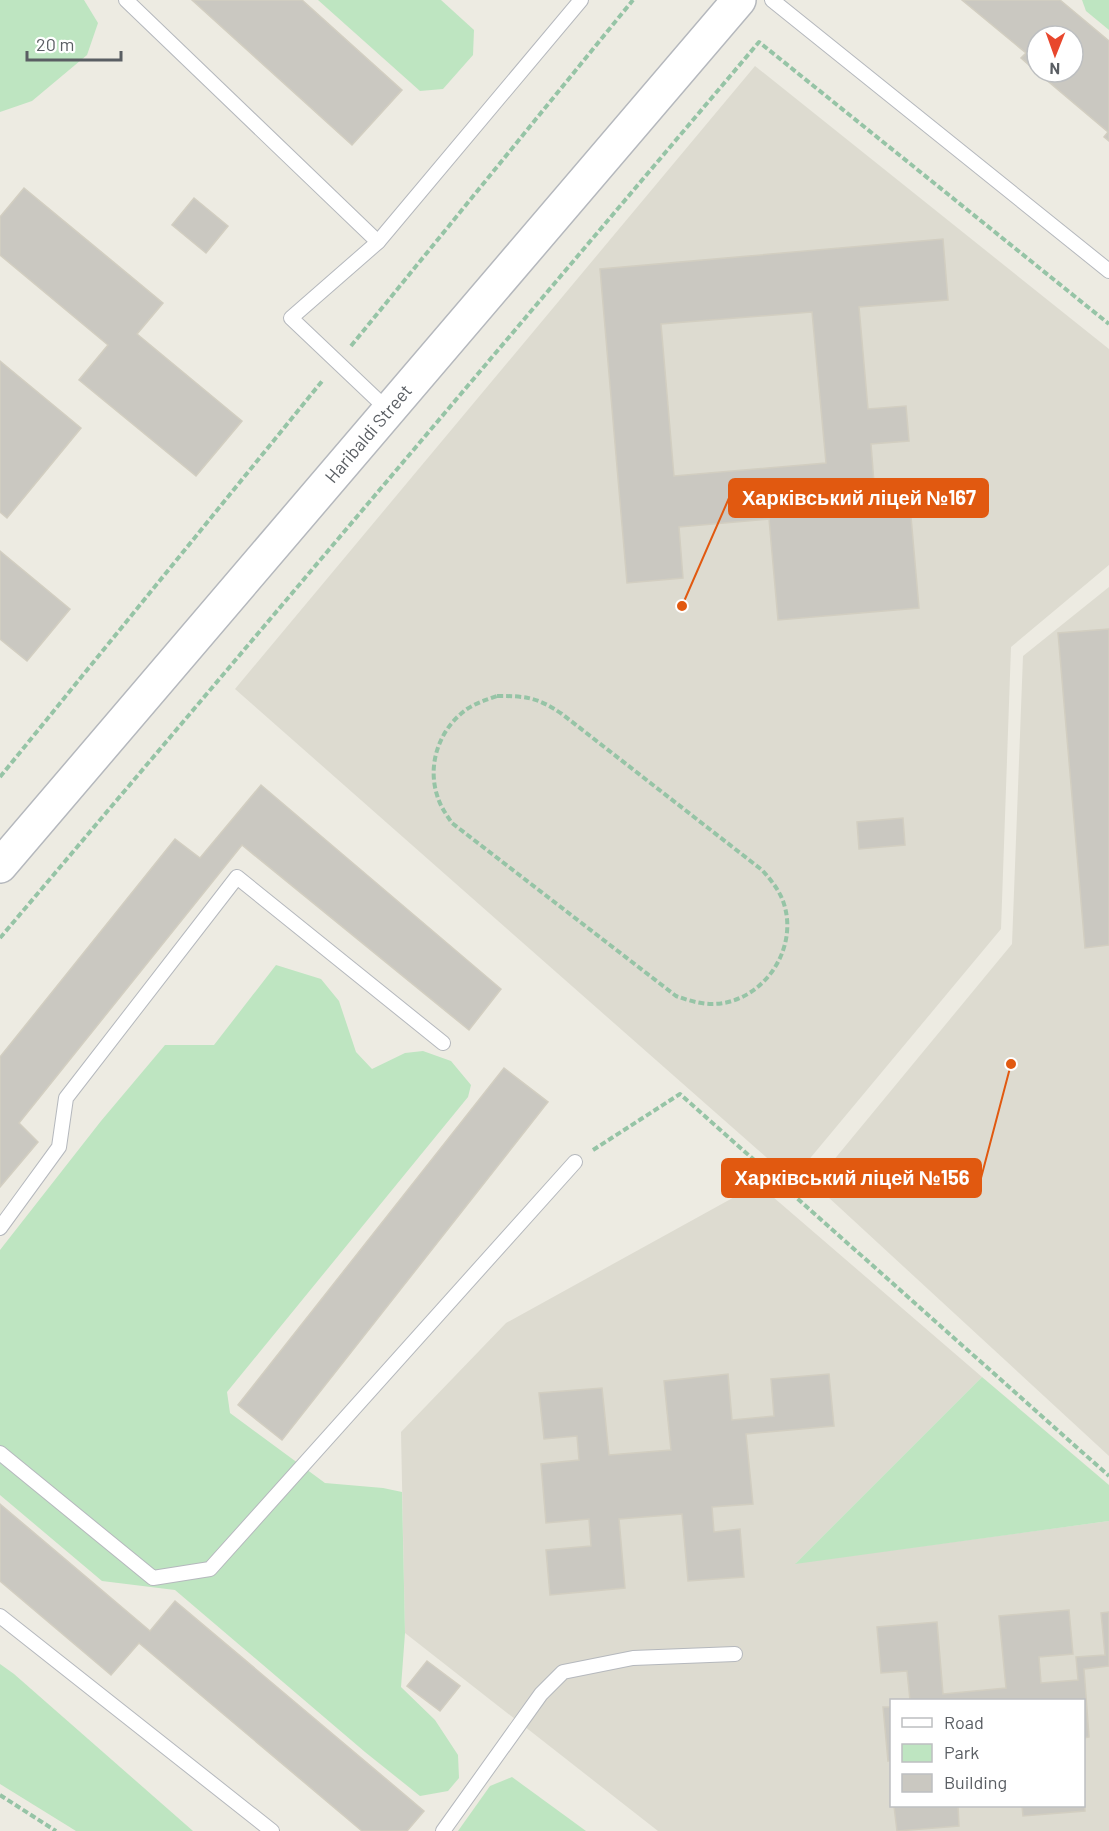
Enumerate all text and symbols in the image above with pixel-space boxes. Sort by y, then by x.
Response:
scale bar [27,24,122,62]
north arrow [1025,24,1085,84]
text: 20 m [36,33,74,55]
text: N [1049,60,1060,79]
street label: Haribaldi Street [320,380,416,487]
callout: Харківський ліцей №167 [729,479,988,517]
text: Харківський ліцей №167 [742,485,976,509]
callout: Харківський ліцей №156 [722,1159,981,1197]
text: Харківський ліцей №156 [735,1165,970,1189]
legend [890,1699,1085,1807]
text: Road [944,1711,984,1733]
text: Park [944,1741,979,1763]
text: Building [944,1771,1007,1793]

